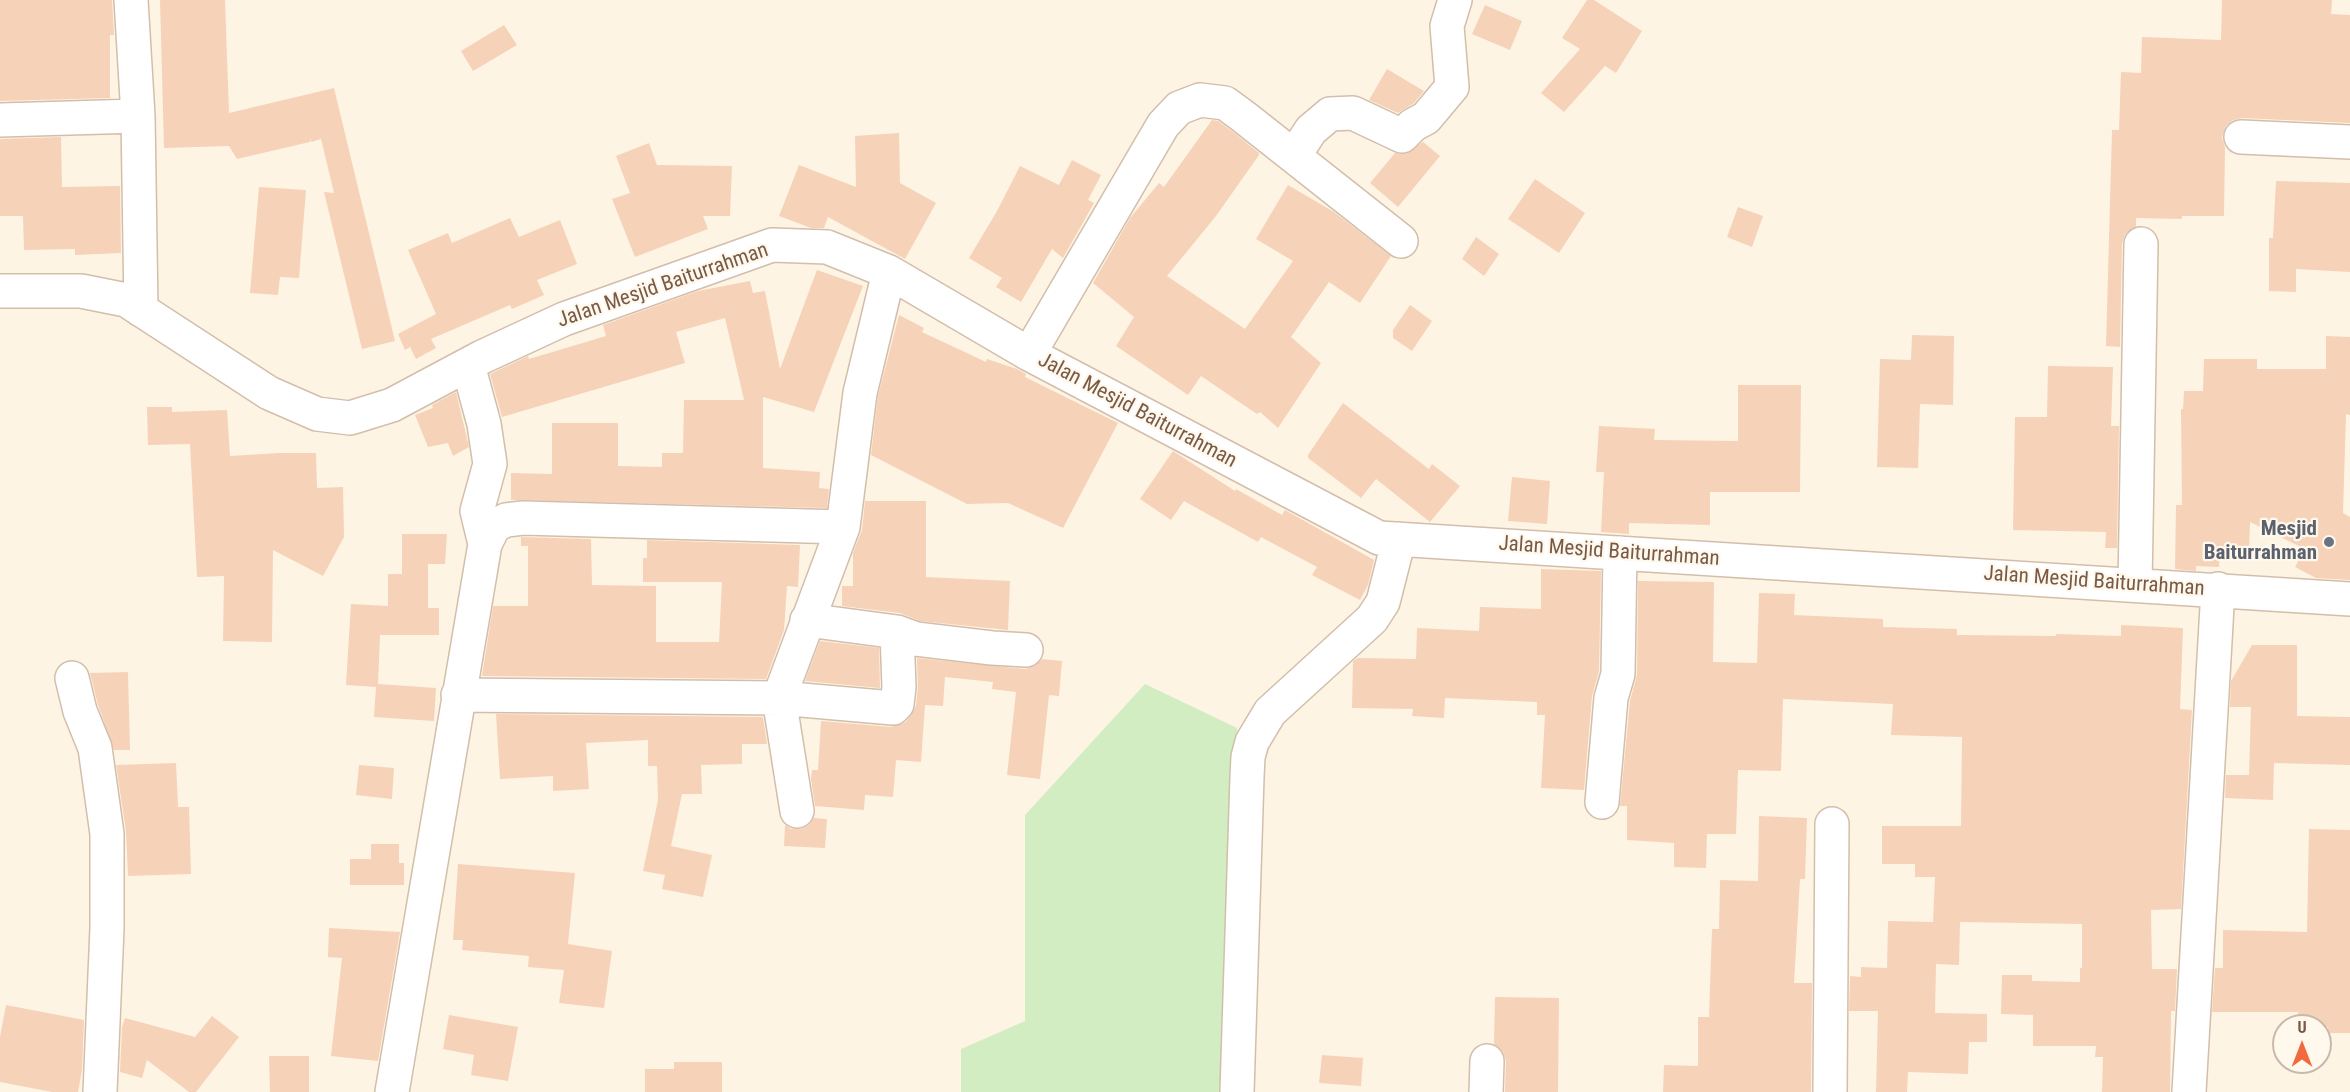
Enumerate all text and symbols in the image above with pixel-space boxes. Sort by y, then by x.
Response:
street label: Jalan Mesjid Baiturrahman [554,238,772,334]
street label: Jalan Mesjid Baiturrahman [1033,348,1241,474]
place label: Mesjid Baiturrahman [2204,517,2317,567]
street label: Jalan Mesjid Baiturrahman [1498,532,1720,572]
marker: Mesjid Baiturrahman [2322,535,2336,549]
street label: Jalan Mesjid Baiturrahman [1983,562,2205,602]
north arrow [2272,1014,2332,1074]
text: U [2297,1018,2307,1037]

